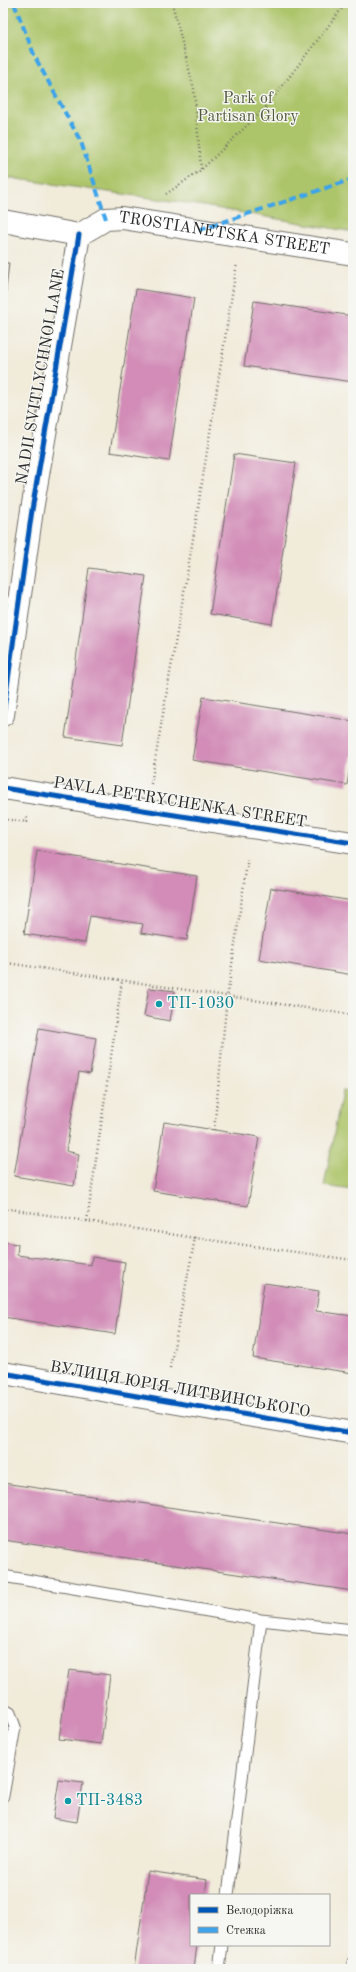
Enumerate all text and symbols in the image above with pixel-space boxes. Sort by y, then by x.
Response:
park label: Park of Partisan Glory [197,91,299,125]
street label: TROSTIANETSKA STREET [117,210,331,258]
street label: NADII SVITLYCHNOI LANE [14,268,68,486]
street label: PAVLA PETRYCHENKA STREET [52,775,308,831]
place label: ТП-1030 [167,996,234,1012]
marker: ТП-1030 [154,999,164,1009]
street label: ВУЛИЦЯ ЮРІЯ ЛИТВИНСЬКОГО [49,1359,311,1421]
place label: ТП-3483 [76,1793,143,1809]
marker: ТП-3483 [63,1796,73,1806]
legend [190,1894,330,1946]
text: Велодоріжка [226,1904,293,1917]
text: Стежка [226,1925,266,1937]

